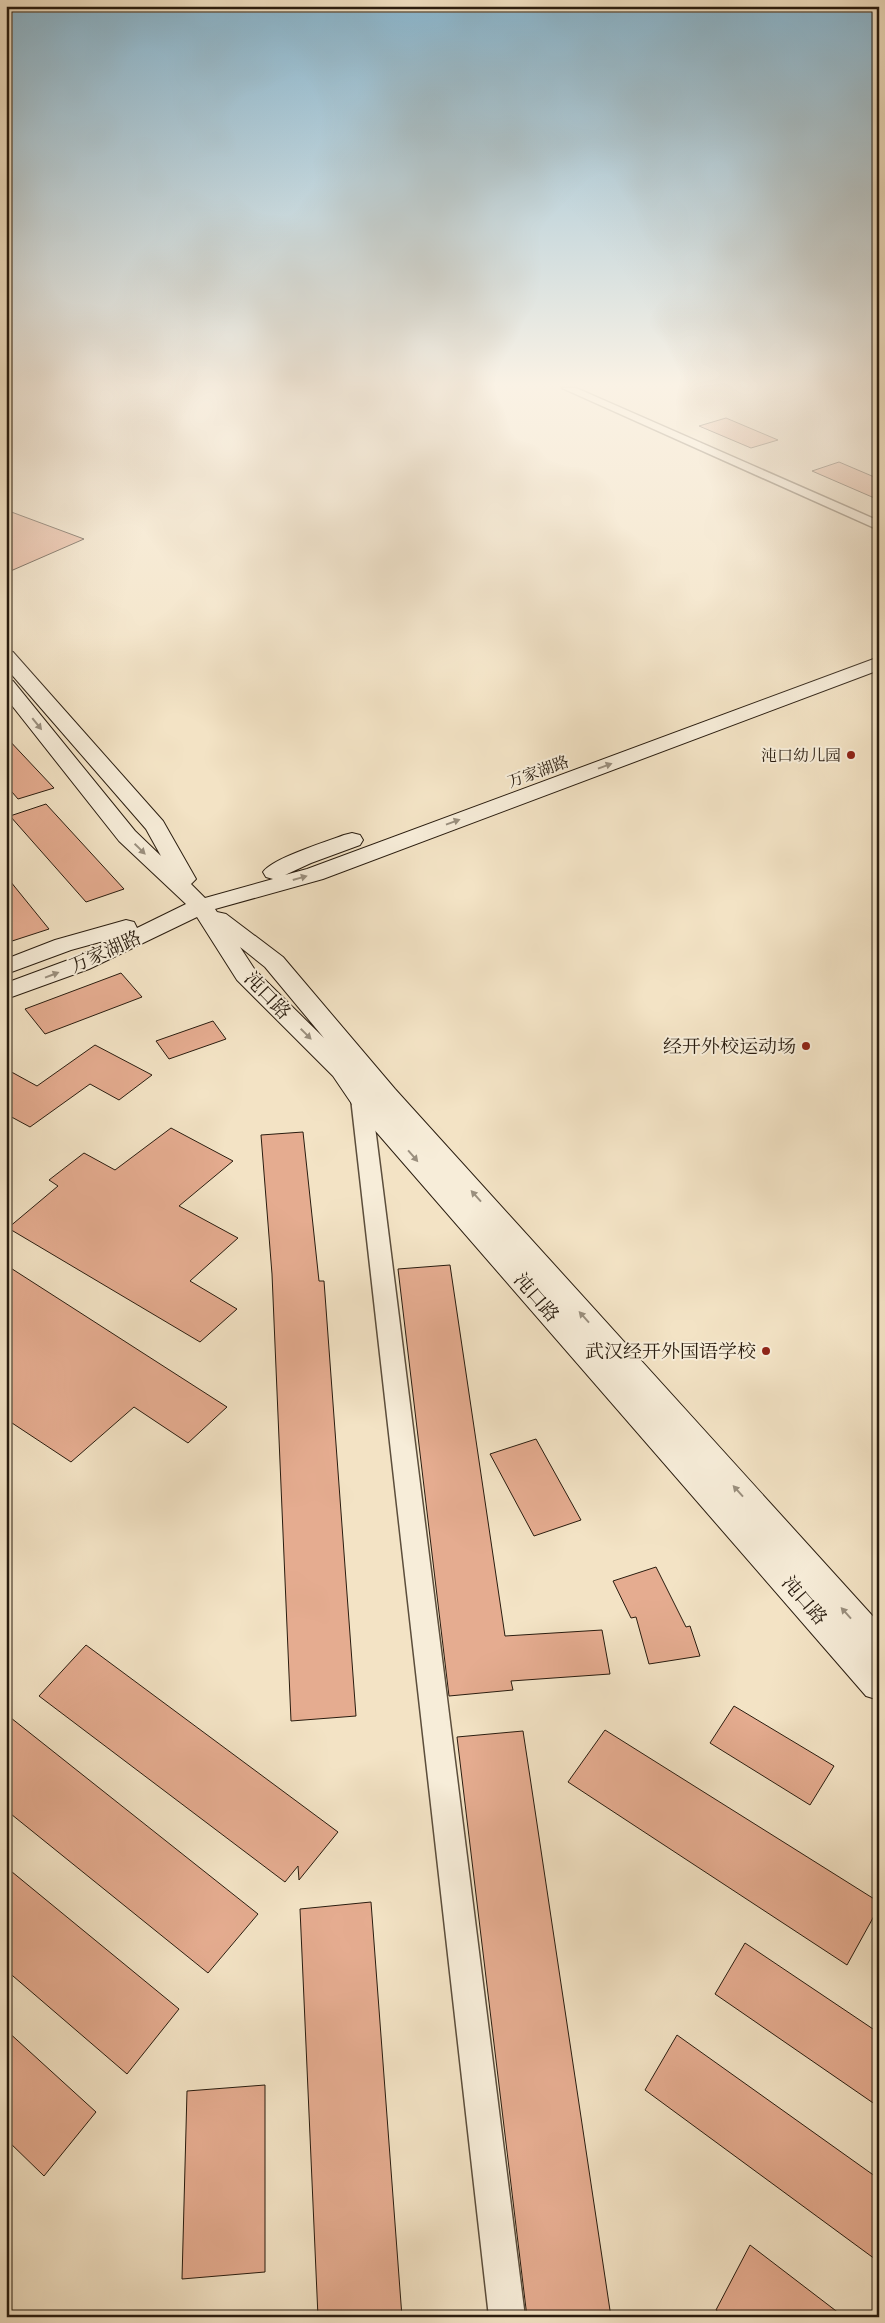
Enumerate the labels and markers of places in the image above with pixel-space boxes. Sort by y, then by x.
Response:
place label: 沌口幼儿园 [761,745,841,767]
marker: 沌口幼儿园 [845,749,857,761]
place label: 经开外校运动场 [663,1034,796,1060]
marker: 经开外校运动场 [800,1040,812,1052]
place label: 武汉经开外国语学校 [585,1339,756,1365]
marker: 武汉经开外国语学校 [760,1345,772,1357]

